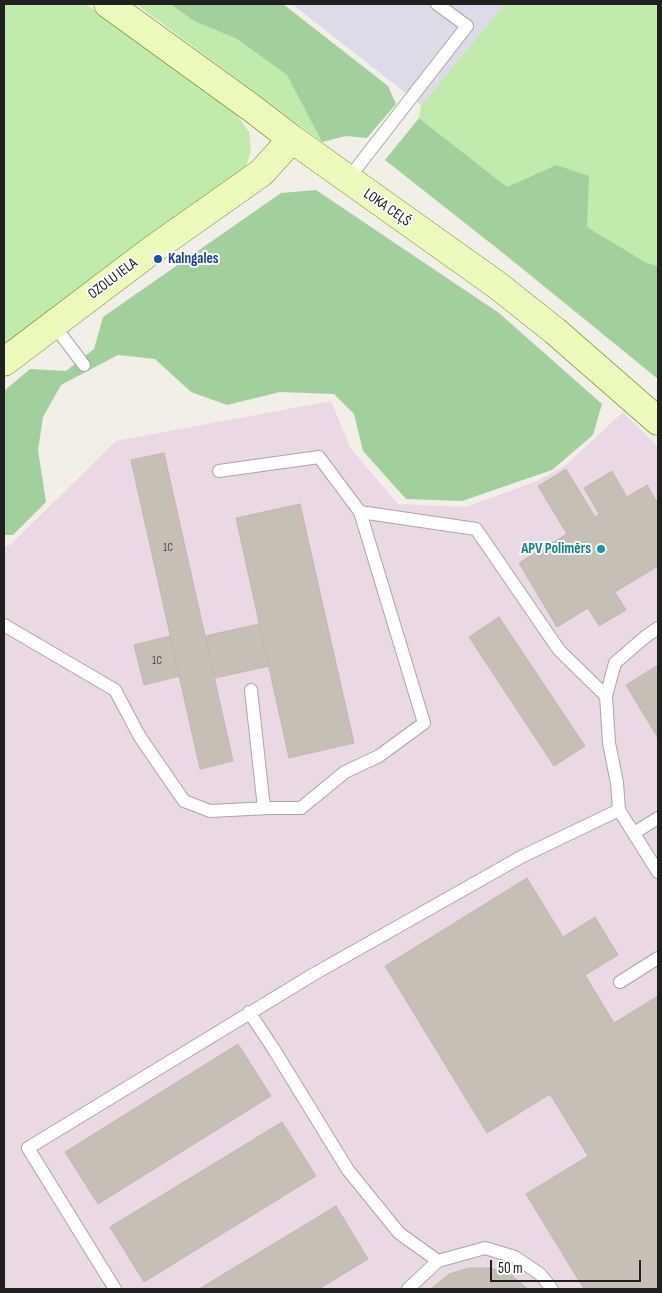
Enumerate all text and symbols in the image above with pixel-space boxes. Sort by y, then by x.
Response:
street label: LOKA CEĻŠ [360,185,414,231]
place label: Kalngales [168,250,219,268]
marker: Kalngales [152,253,164,265]
street label: OZOLU IELA [85,255,141,303]
place label: APV Polimērs [521,540,591,558]
house number: 1C [163,541,173,555]
marker: APV Polimērs [595,543,607,555]
house number: 1C [152,654,162,668]
scale bar [492,1250,643,1282]
text: 50 m [498,1259,523,1278]

